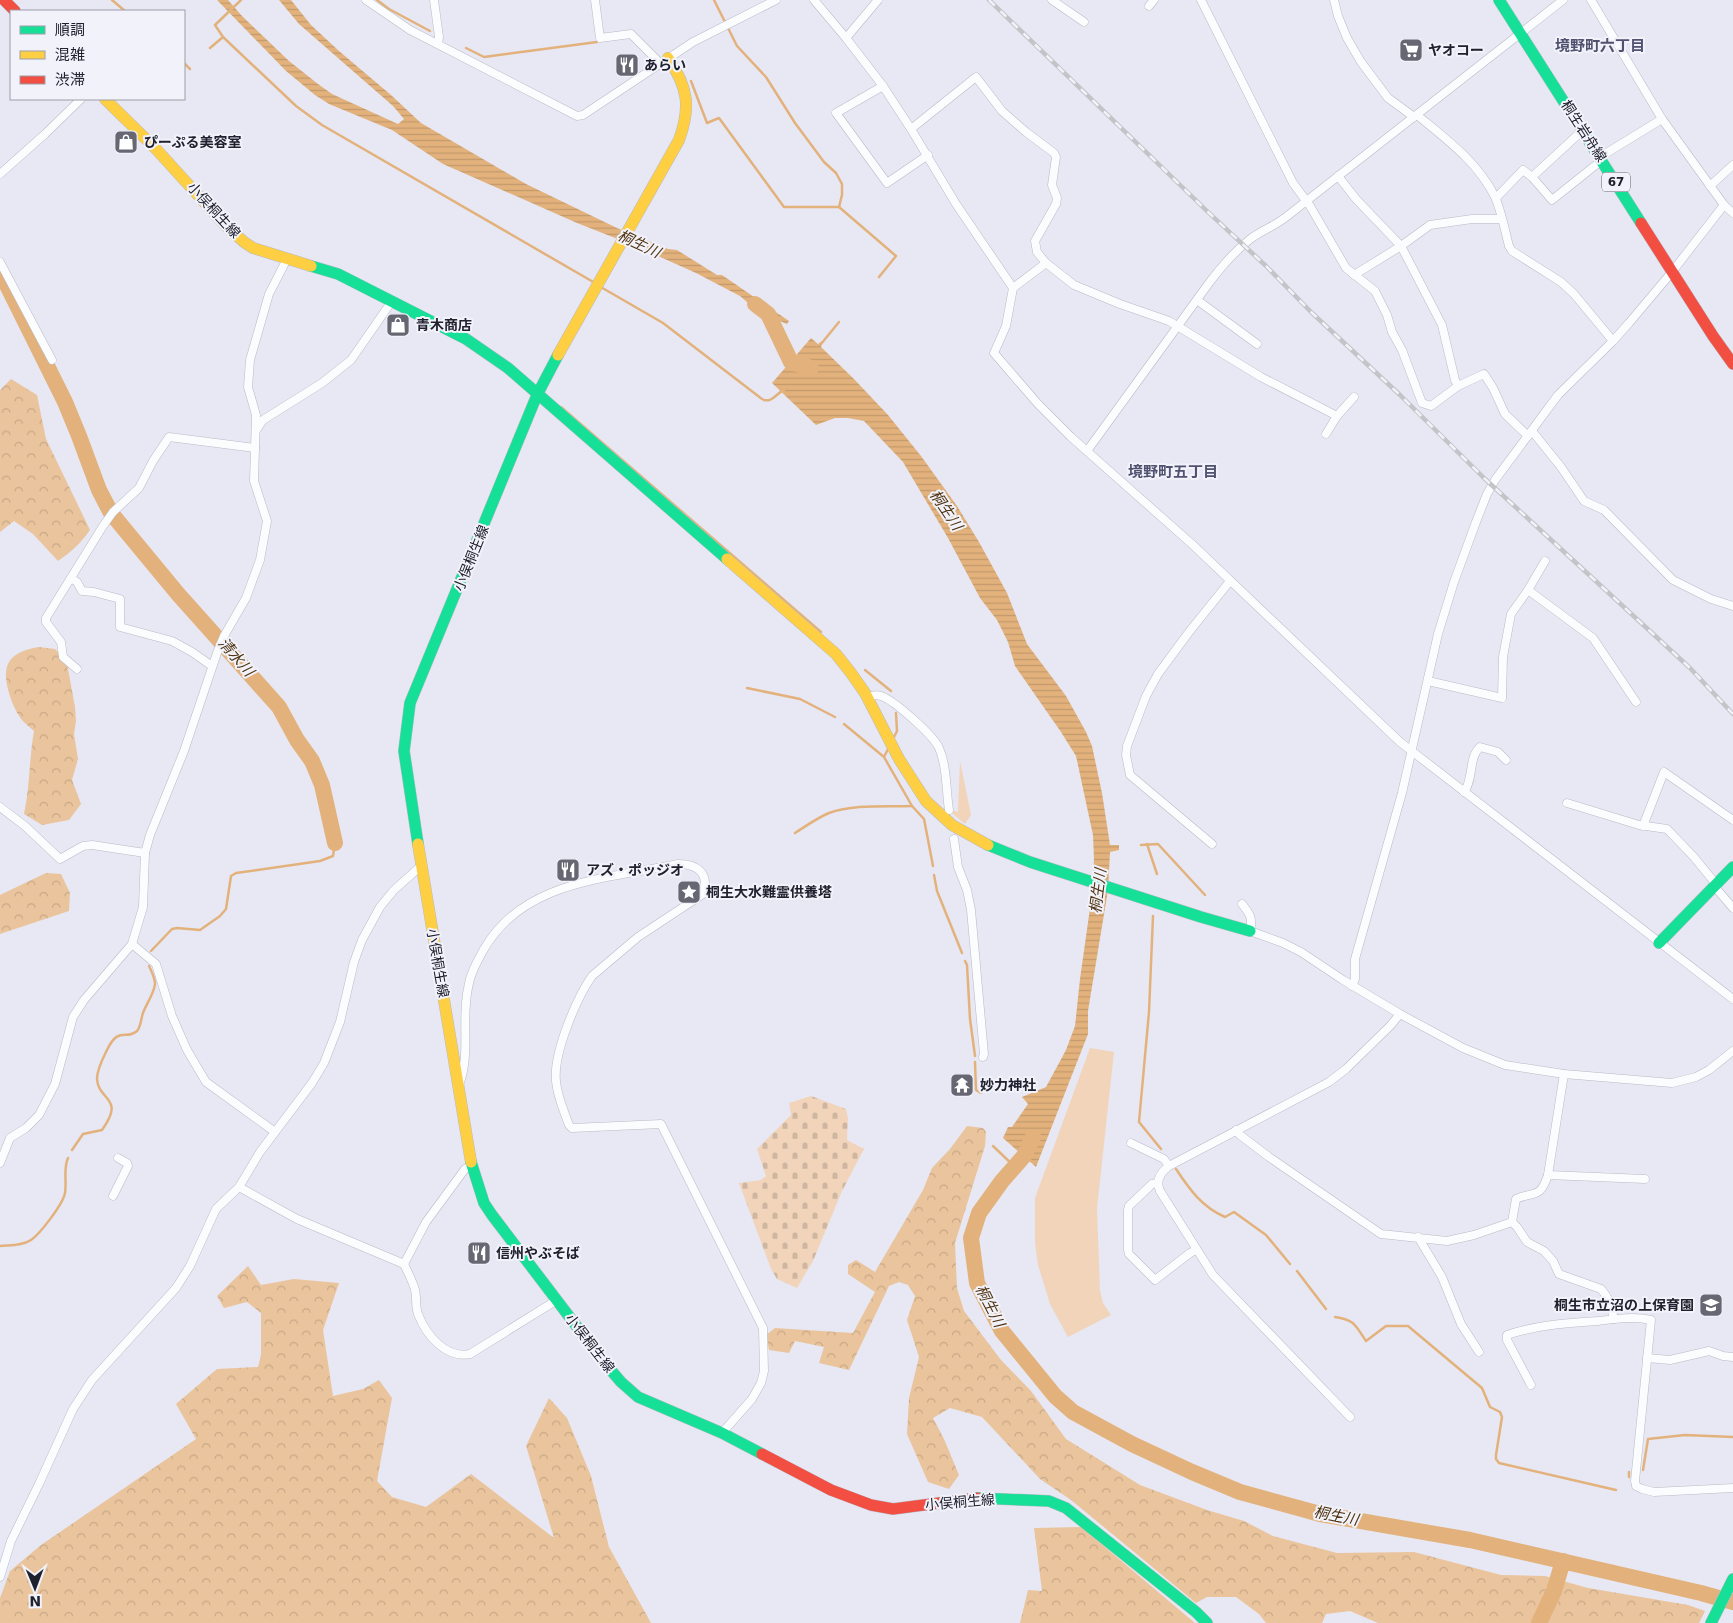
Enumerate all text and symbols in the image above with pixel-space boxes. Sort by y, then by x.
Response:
legend [10,10,185,100]
text: 順調 [55,21,85,39]
supermarket icon: ヤオコー [1398,37,1424,63]
district label: 境野町六丁目 [1555,37,1645,55]
place label: ヤオコー [1428,42,1484,58]
text: 混雑 [55,46,85,64]
restaurant icon: あらい [614,52,640,78]
place label: あらい [644,57,686,73]
text: 渋滞 [55,71,85,89]
street label: 桐生岩舟線 [1558,97,1610,165]
shop icon: ぴーぷる美容室 [113,129,139,155]
place label: ぴーぷる美容室 [144,134,241,150]
road number: 67 [1602,172,1630,192]
street label: 小俣桐生線 [184,179,244,241]
water label: 桐生川 [615,226,665,263]
shop icon: 青木商店 [385,312,411,338]
place label: 青木商店 [416,317,472,333]
district label: 境野町五丁目 [1128,463,1218,481]
water label: 桐生川 [926,486,967,535]
street label: 小俣桐生線 [450,523,492,593]
water label: 清水川 [214,634,259,681]
restaurant icon: アズ・ポッジオ [555,857,581,883]
place label: アズ・ポッジオ [586,862,684,878]
water label: 桐生川 [1086,866,1110,914]
place icon: 桐生大水難霊供養塔 [676,879,702,905]
place label: 桐生大水難霊供養塔 [706,884,832,900]
street label: 小俣桐生線 [424,927,452,999]
temple icon: 妙力神社 [949,1072,975,1098]
place label: 妙力神社 [980,1077,1036,1093]
restaurant icon: 信州やぶそば [466,1240,492,1266]
place label: 信州やぶそば [496,1245,580,1261]
water label: 桐生川 [972,1282,1009,1332]
school or university icon: 桐生市立沼の上保育園 [1698,1292,1724,1318]
place label: 桐生市立沼の上保育園 [1554,1297,1694,1313]
street label: 小俣桐生線 [562,1310,618,1376]
street label: 小俣桐生線 [924,1491,996,1513]
water label: 桐生川 [1312,1503,1362,1530]
north arrow [10,1563,60,1613]
text: N [29,1593,41,1609]

